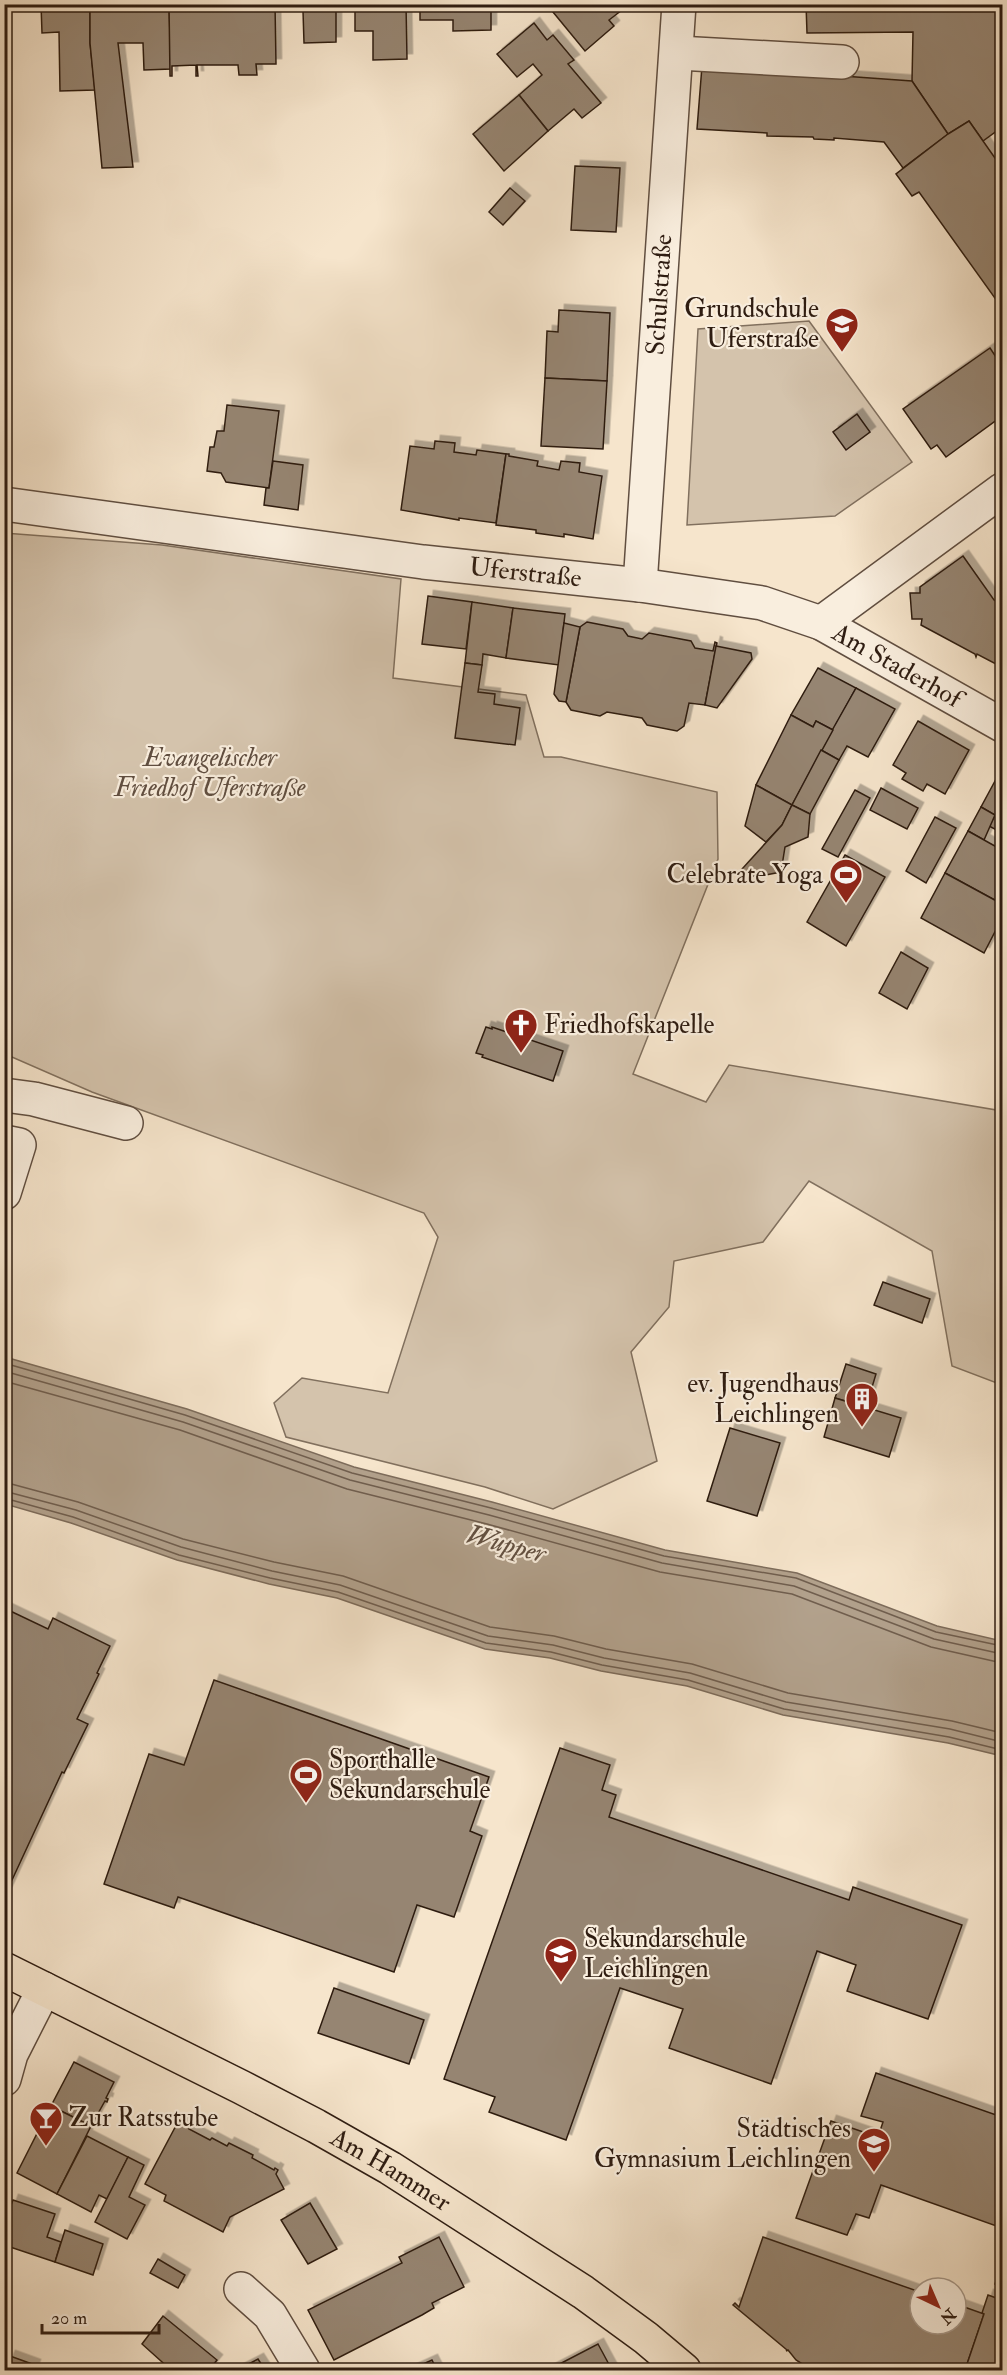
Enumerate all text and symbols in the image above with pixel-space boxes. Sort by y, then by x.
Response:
street label: Schulstraße [639,233,680,356]
place label: Grundschule Uferstraße [684,293,819,355]
school or university icon: Grundschule Uferstraße [824,306,860,353]
street label: Uferstraße [468,551,583,595]
street label: Am Staderhof [826,616,970,717]
park label: Evangelischer Friedhof Uferstraße [113,742,306,804]
sports icon: Celebrate Yoga [828,857,864,904]
place label: Celebrate Yoga [667,859,823,891]
church icon: Friedhofskapelle [503,1007,539,1054]
place label: Friedhofskapelle [544,1009,714,1042]
place label: ev. Jugendhaus Leichlingen [687,1368,839,1430]
building icon: ev. Jugendhaus Leichlingen [844,1381,880,1428]
water label: Wupper [463,1518,551,1571]
place label: Sporthalle Sekundarschule [329,1744,490,1806]
sports icon: Sporthalle Sekundarschule [288,1757,324,1804]
place label: Sekundarschule Leichlingen [584,1923,745,1985]
school or university icon: Sekundarschule Leichlingen [543,1936,579,1983]
bar icon: Zur Ratsstube [28,2100,64,2147]
place label: Zur Ratsstube [69,2102,218,2134]
place label: Städtisches Gymnasium Leichlingen [594,2113,851,2175]
street label: Am Hammer [324,2121,457,2219]
school or university icon: Städtisches Gymnasium Leichlingen [856,2126,892,2173]
north arrow [908,2276,968,2336]
scale bar [42,2297,159,2335]
text: N [935,2303,961,2329]
text: 20 m [51,2307,87,2330]

